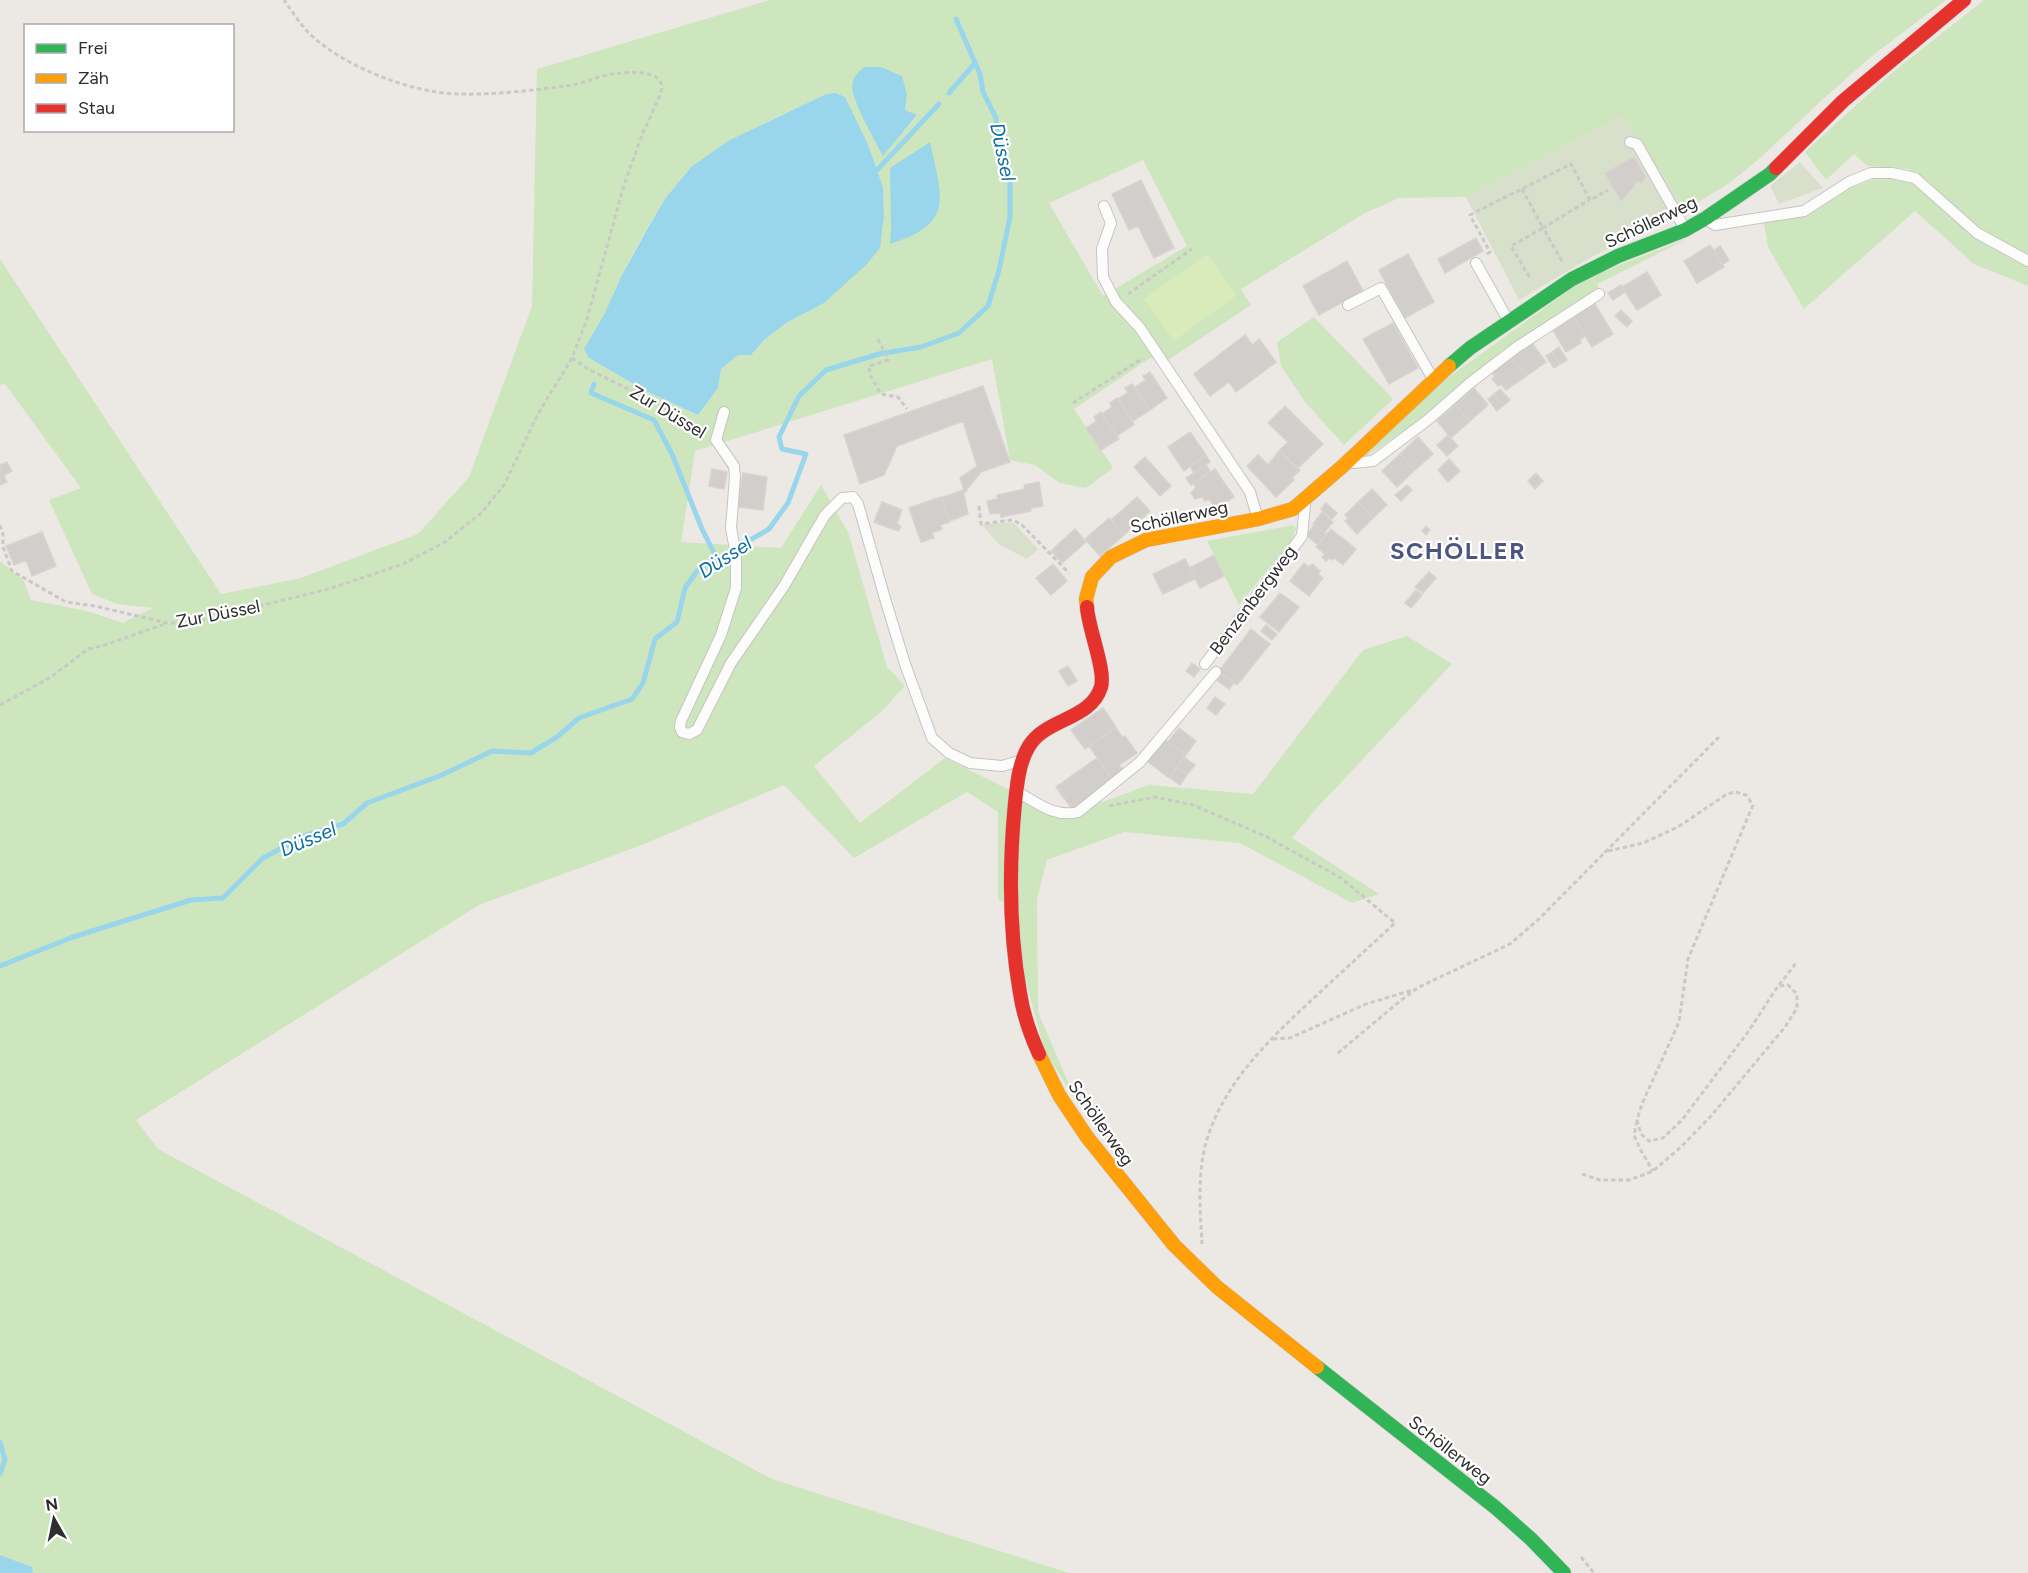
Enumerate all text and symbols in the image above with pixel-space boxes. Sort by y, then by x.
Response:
legend [24,24,234,132]
text: Frei [78,37,108,59]
text: Zäh [78,67,109,89]
text: Stau [78,97,115,119]
water label: Düssel [985,121,1021,184]
street label: Schöllerweg [1601,191,1701,253]
street label: Zur Düssel [626,381,710,443]
street label: Schöllerweg [1128,496,1230,538]
water label: Düssel [694,531,757,583]
district label: SCHÖLLER [1390,536,1526,565]
street label: Benzenbergweg [1205,541,1301,659]
street label: Zur Düssel [174,595,262,633]
water label: Düssel [276,816,340,862]
street label: Schöllerweg [1063,1076,1139,1170]
street label: Schöllerweg [1404,1411,1496,1489]
north arrow [24,1489,84,1549]
text: N [44,1494,59,1515]

